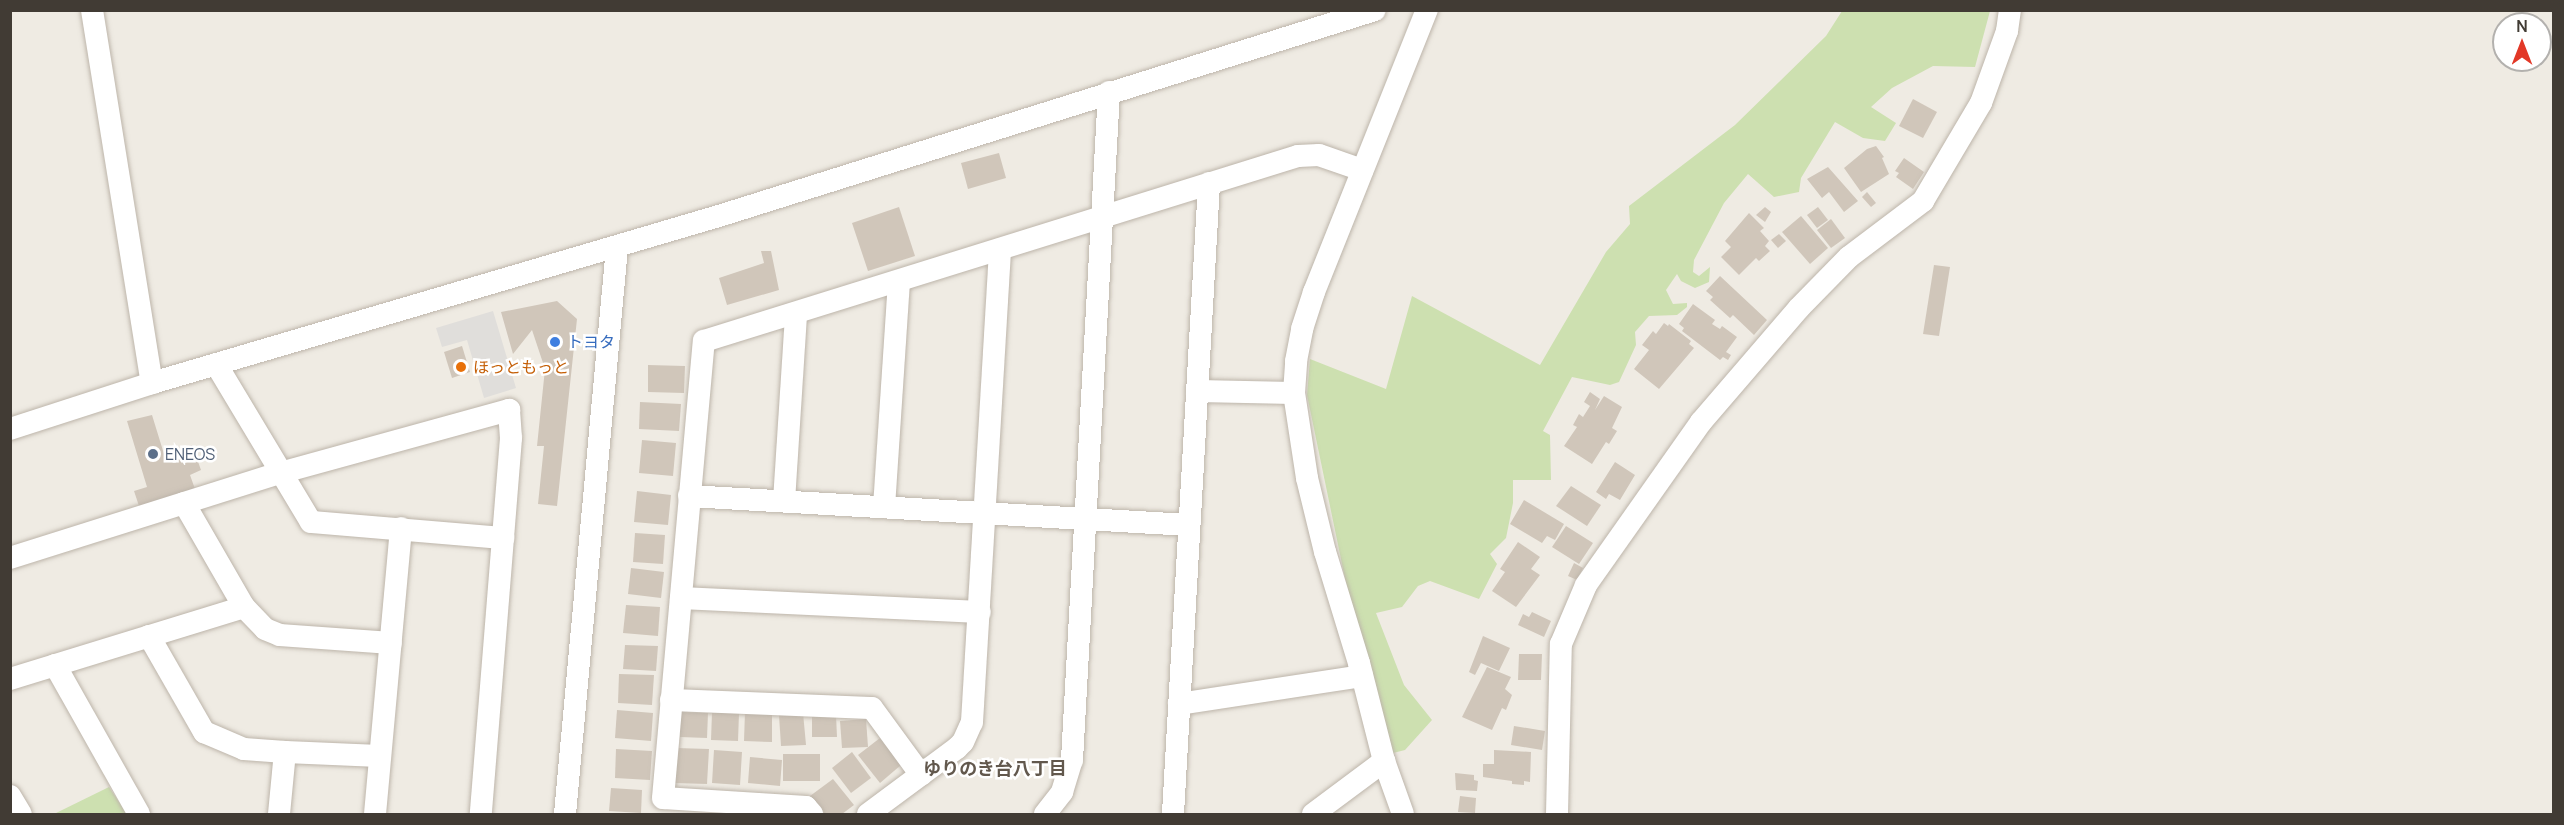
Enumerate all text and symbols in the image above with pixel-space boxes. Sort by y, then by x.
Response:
north arrow [2492,12,2552,72]
text: N [2516,15,2528,37]
place label: トヨタ [567,332,615,352]
marker: トヨタ [548,335,562,349]
place label: ほっともっと [473,357,569,377]
marker: ほっともっと [454,360,468,374]
place label: ENEOS [165,444,215,464]
marker: ENEOS [146,447,160,461]
district label: ゆりのき台八丁目 [923,757,1067,779]

